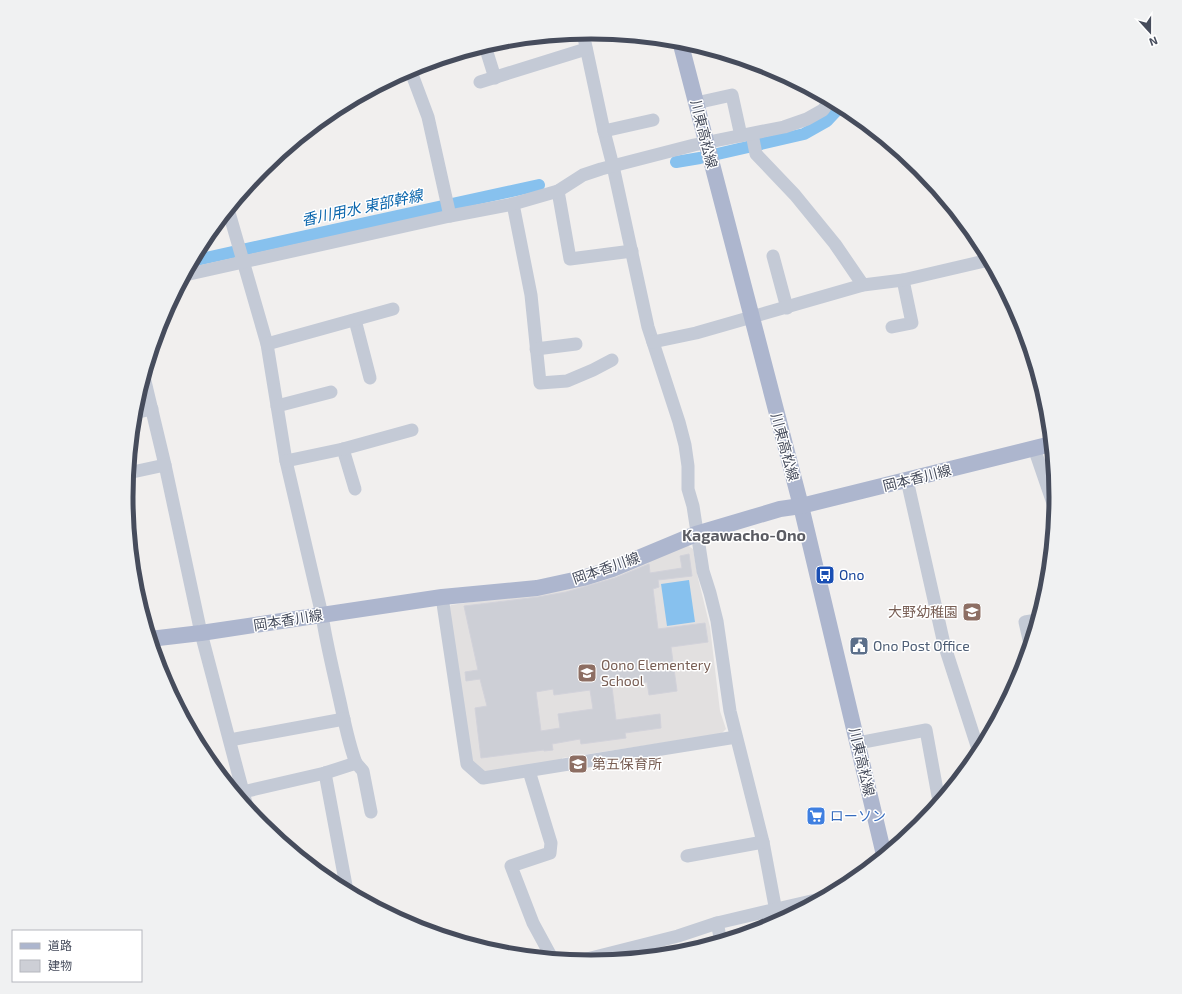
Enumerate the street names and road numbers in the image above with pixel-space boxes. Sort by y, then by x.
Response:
street label: 川東高松線 [688,98,721,170]
street label: 川東高松線 [768,411,803,483]
street label: 岡本香川線 [881,461,953,494]
street label: 岡本香川線 [570,548,642,587]
street label: 岡本香川線 [252,606,324,633]
street label: 川東高松線 [846,726,879,798]

